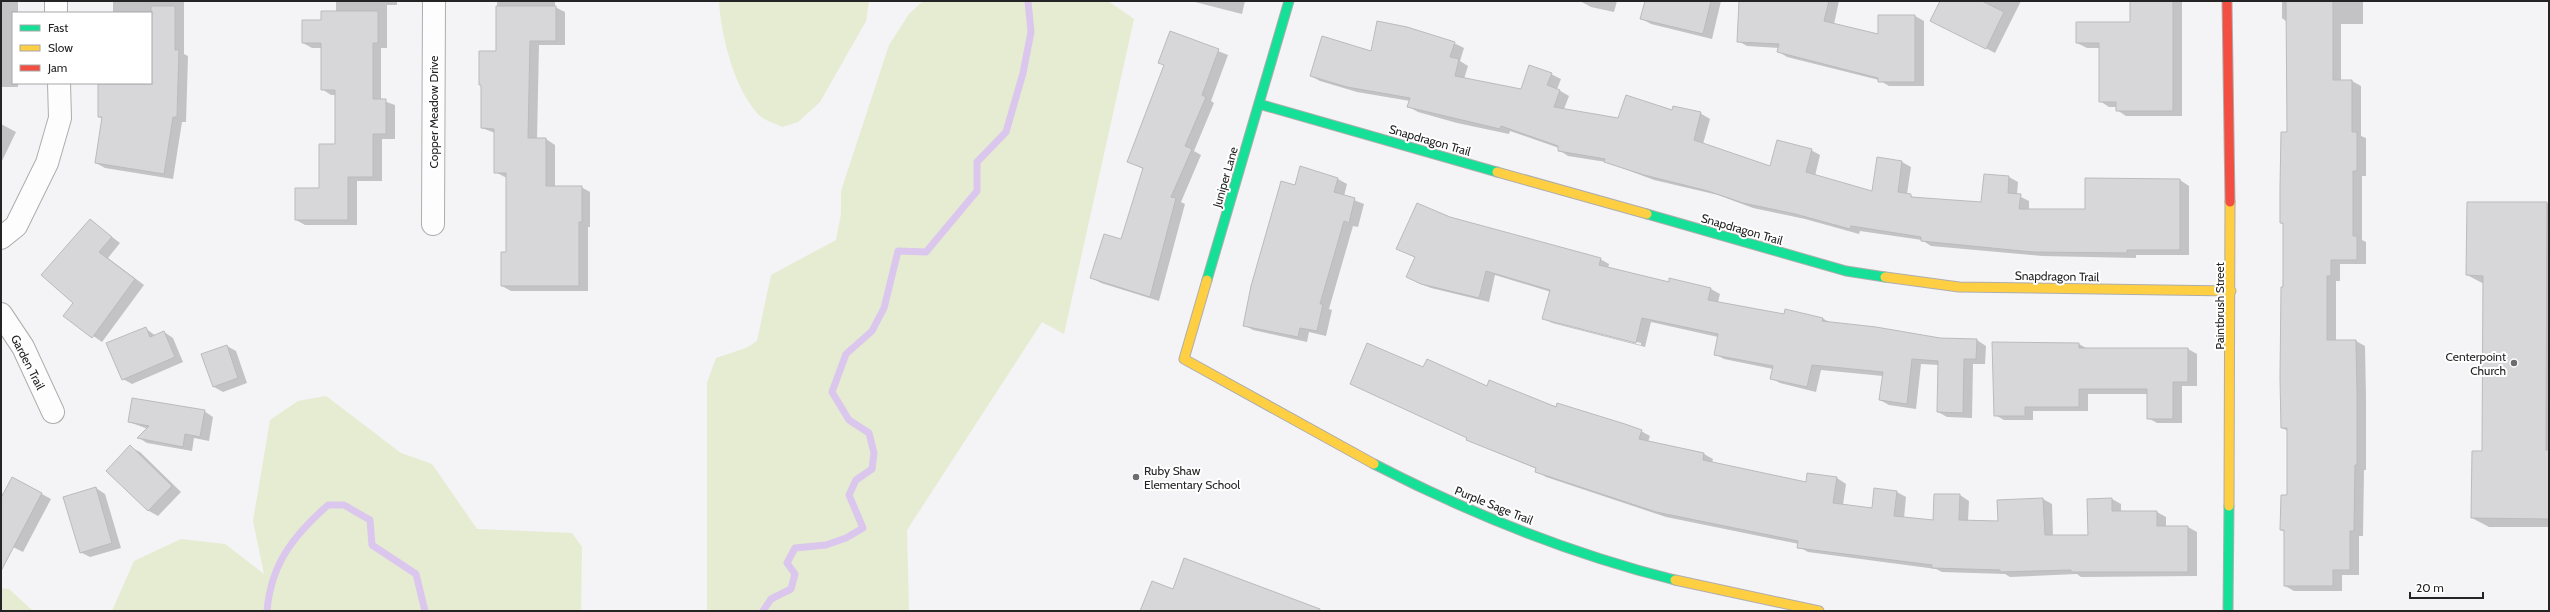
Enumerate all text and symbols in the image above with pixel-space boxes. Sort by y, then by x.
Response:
legend [12,12,152,84]
text: Fast [48,20,68,35]
text: Slow [48,40,73,55]
street label: Copper Meadow Drive [426,56,441,168]
text: Jam [47,60,67,75]
street label: Snapdragon Trail [1387,121,1473,159]
street label: Juniper Lane [1209,145,1241,210]
street label: Snapdragon Trail [1699,210,1785,248]
street label: Paintbrush Street [2212,262,2227,350]
street label: Snapdragon Trail [2015,268,2099,284]
street label: Garden Trail [8,332,48,392]
place label: Centerpoint Church [2446,349,2506,378]
marker: Centerpoint Church [2509,358,2519,368]
place label: Ruby Shaw Elementary School [1144,463,1240,492]
marker: Ruby Shaw Elementary School [1131,472,1141,482]
street label: Purple Sage Trail [1453,483,1535,528]
scale bar [2410,574,2483,600]
text: 20 m [2416,580,2444,595]

